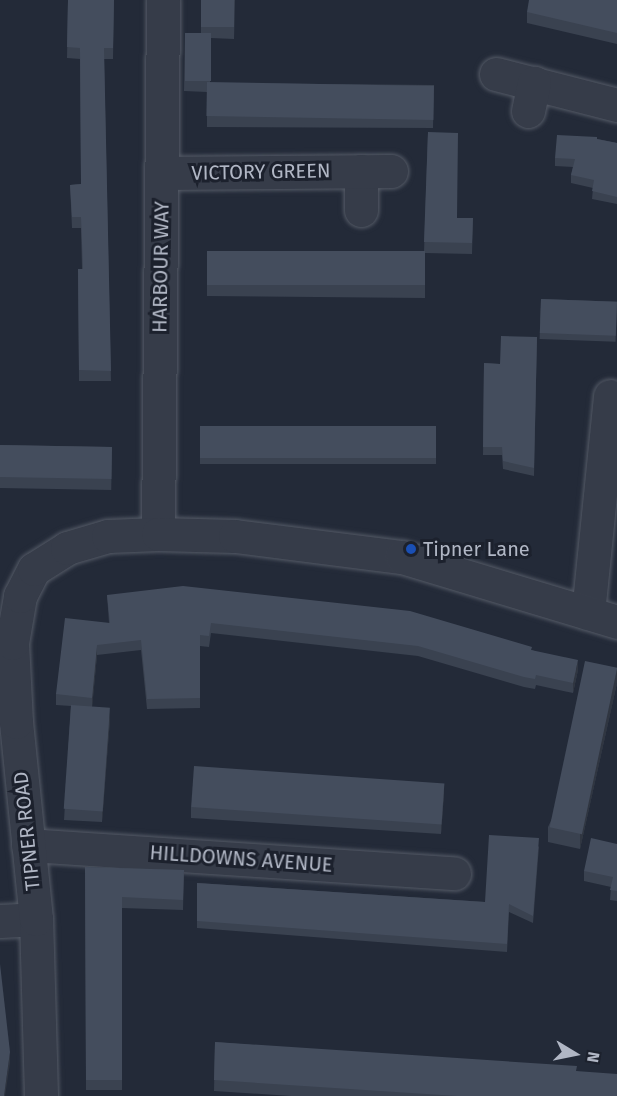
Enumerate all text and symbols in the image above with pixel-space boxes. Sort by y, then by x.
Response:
street label: VICTORY GREEN [191,159,331,185]
street label: HARBOUR WAY [148,201,174,333]
place label: Tipner Lane [423,537,530,561]
marker: Tipner Lane [404,542,418,556]
street label: TIPNER ROAD [9,770,45,892]
street label: HILLDOWNS AVENUE [149,841,333,877]
north arrow [545,1024,605,1084]
text: N [583,1050,603,1064]

